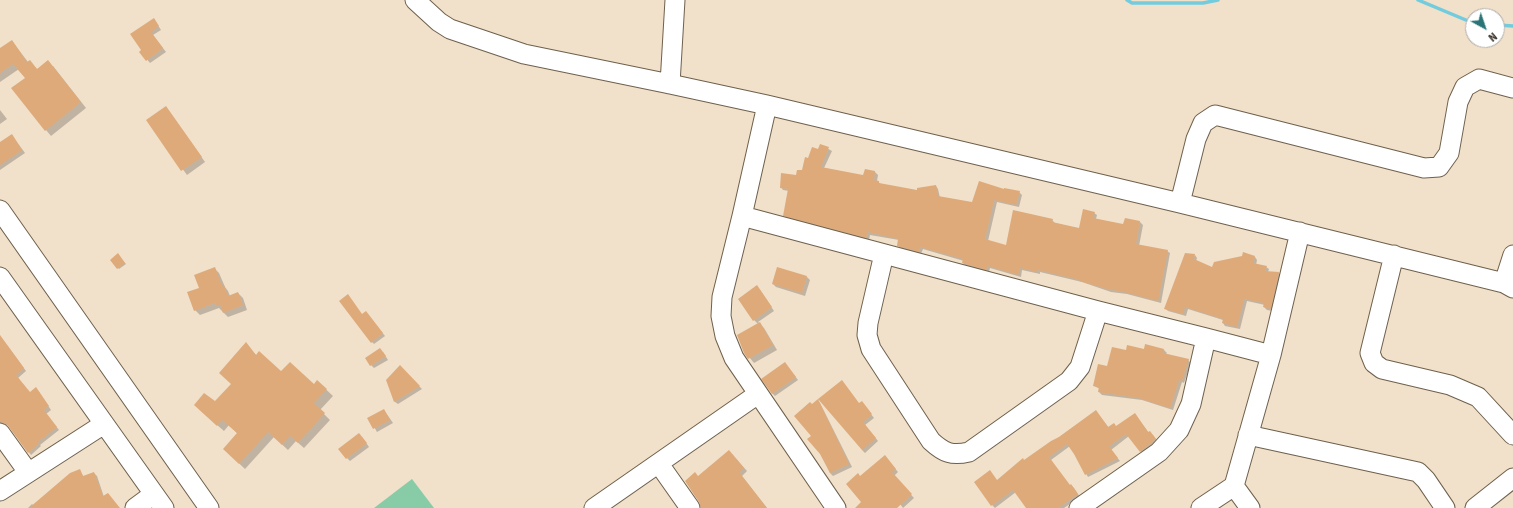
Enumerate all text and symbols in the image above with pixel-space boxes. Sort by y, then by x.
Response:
north arrow [1465,8,1505,48]
text: N [1485,29,1500,45]

